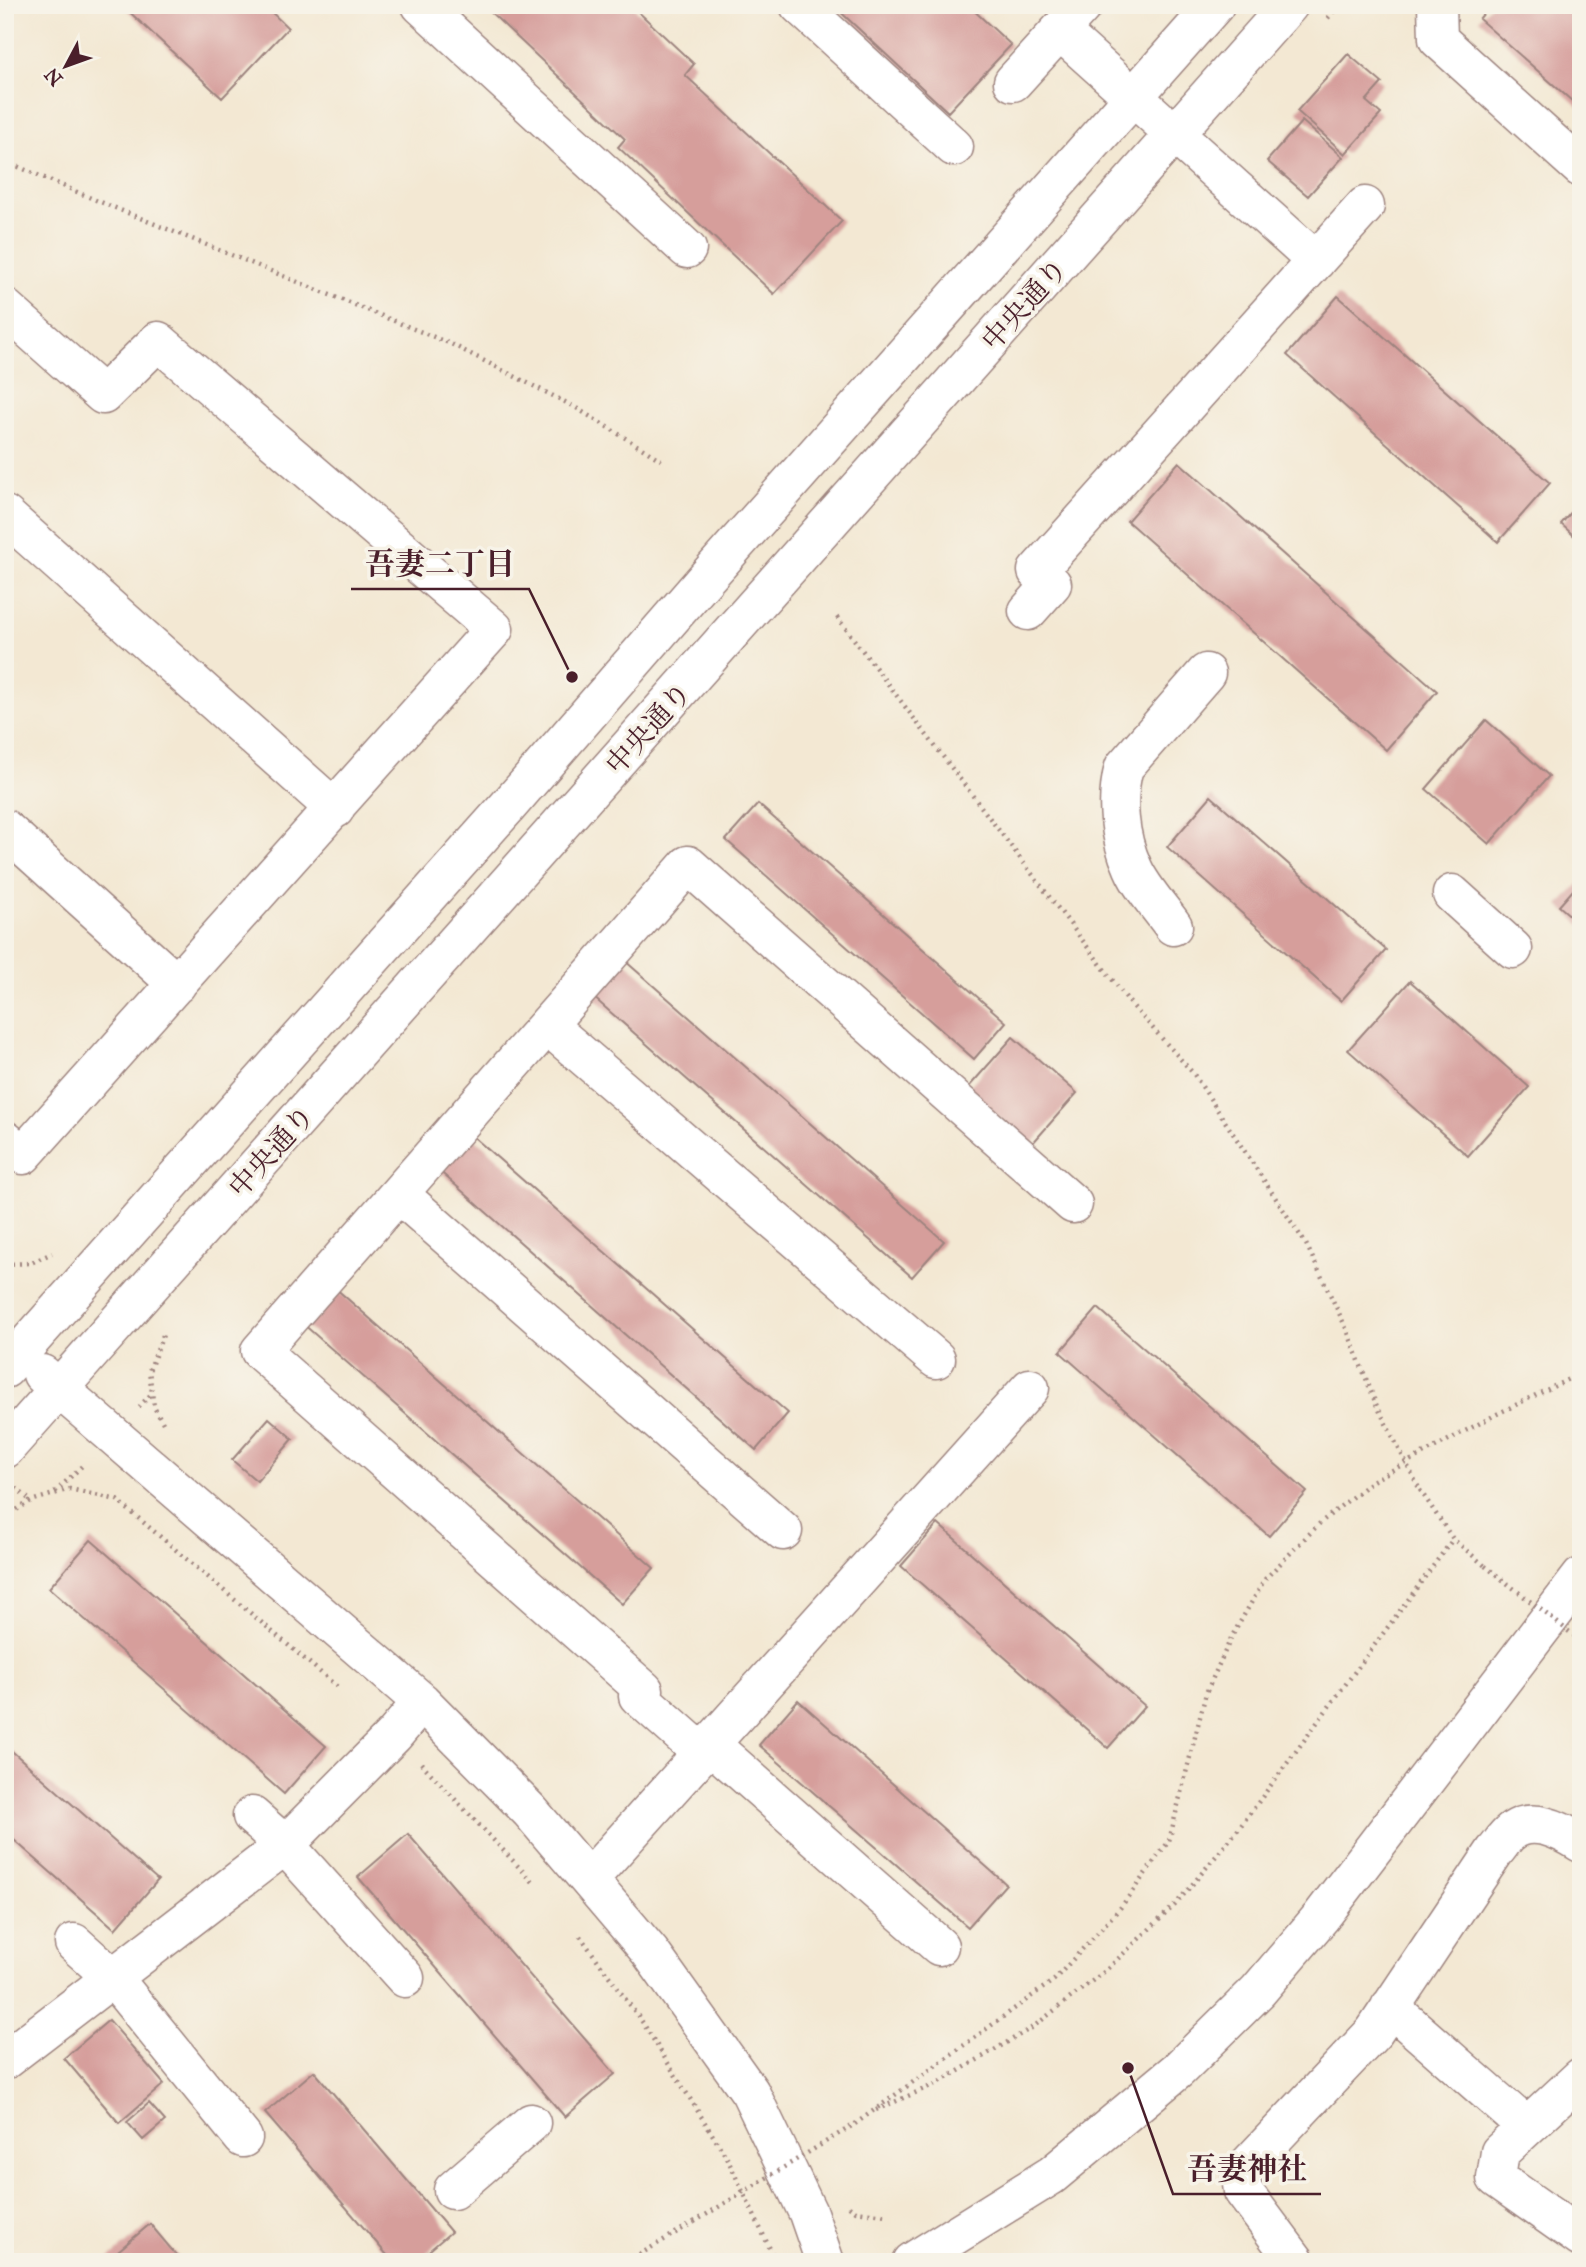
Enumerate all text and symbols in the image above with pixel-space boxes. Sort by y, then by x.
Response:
north arrow [32,32,102,102]
text: N [40,63,68,90]
street label: 中央通り [974,251,1075,358]
callout: 吾妻二丁目 [351,538,529,589]
text: 吾妻二丁目 [365,546,515,582]
street label: 中央通り [598,675,699,782]
street label: 中央通り [221,1098,322,1205]
callout: 吾妻神社 [1173,2143,1321,2194]
text: 吾妻神社 [1187,2151,1307,2187]

